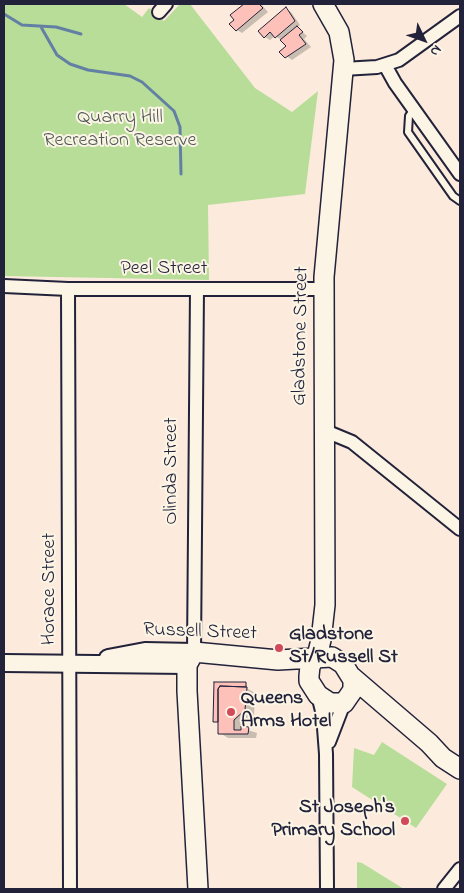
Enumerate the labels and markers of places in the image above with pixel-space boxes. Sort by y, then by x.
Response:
place label: Gladstone St/Russell St [289,624,398,671]
marker: Gladstone St/Russell St [273,642,285,654]
place label: Queens Arms Hotel [241,688,331,735]
marker: Queens Arms Hotel [225,706,237,718]
place label: St Joseph's Primary School [271,797,395,844]
marker: St Joseph's Primary School [399,815,411,827]

